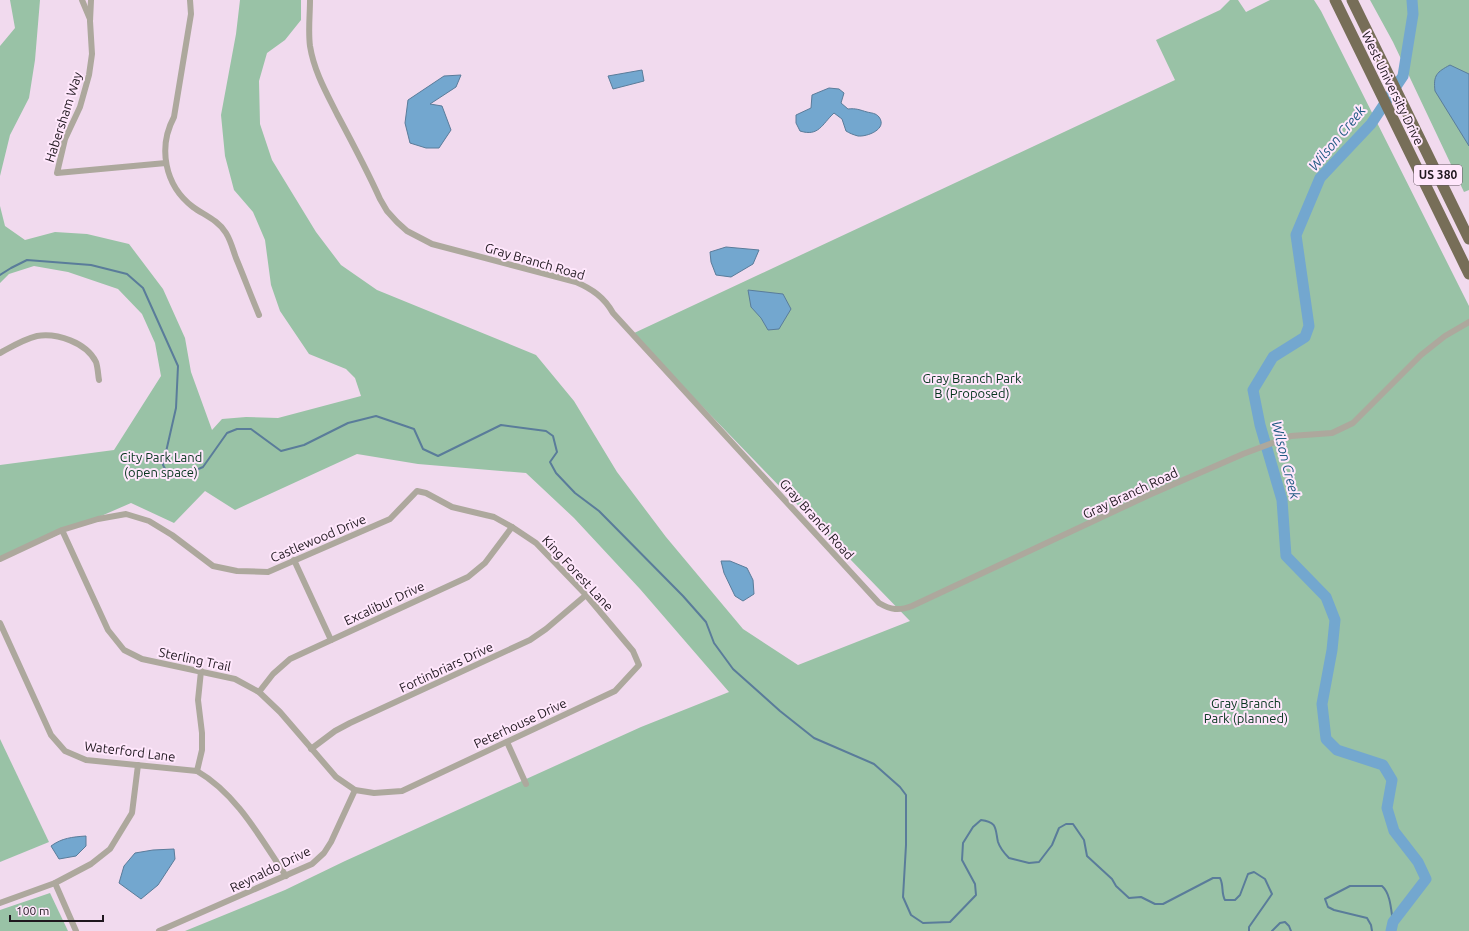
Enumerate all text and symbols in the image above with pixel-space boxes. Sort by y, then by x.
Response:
street label: West University Drive [1359,29,1427,147]
street label: Habersham Way [42,70,84,164]
water label: Wilson Creek [1305,102,1369,174]
road number: US 380 [1414,165,1462,185]
street label: Gray Branch Road [483,240,587,282]
park label: Gray Branch Park B (Proposed) [923,371,1022,401]
water label: Wilson Creek [1269,419,1304,501]
park label: City Park Land (open space) [120,450,202,480]
street label: Gray Branch Road [1080,465,1180,521]
street label: Gray Branch Road [777,476,857,562]
street label: Castlewood Drive [268,512,368,564]
street label: King Forest Lane [540,533,616,613]
street label: Excalibur Drive [342,578,426,628]
street label: Fortinbriars Drive [397,639,495,695]
street label: Sterling Trail [158,645,233,674]
street label: Peterhouse Drive [471,695,569,751]
park label: Gray Branch Park (planned) [1204,696,1288,726]
street label: Waterford Lane [84,738,176,764]
street label: Reynaldo Drive [227,843,313,895]
scale bar [10,897,103,923]
text: 100 m [16,904,49,917]

